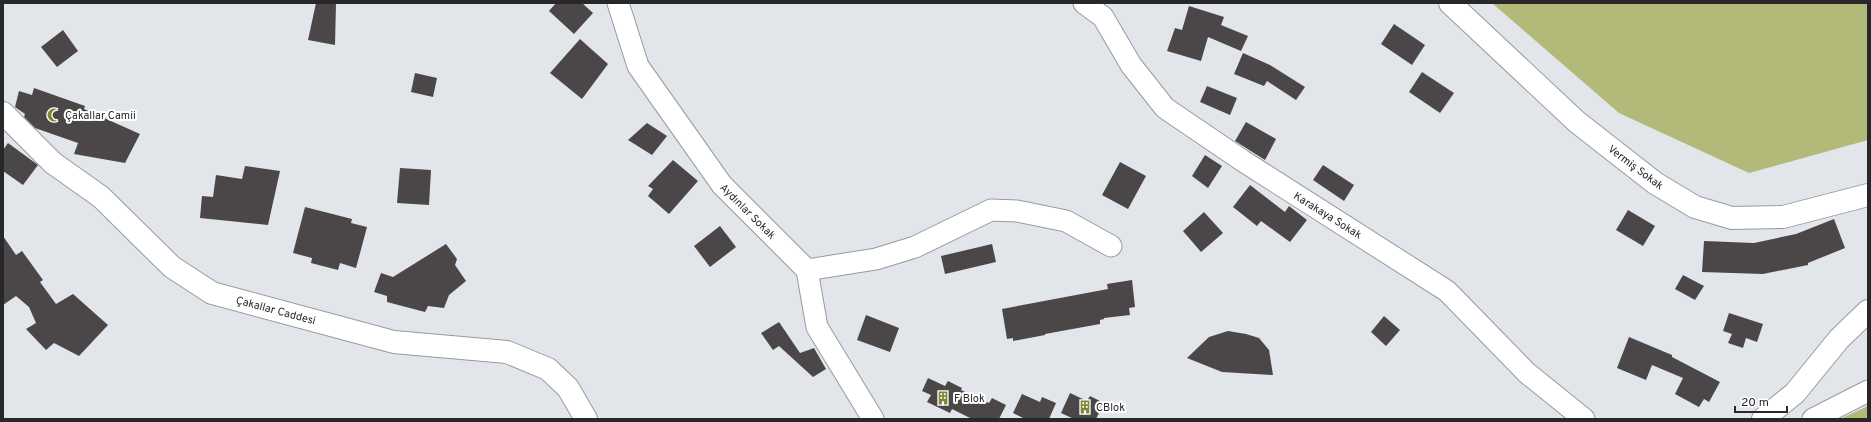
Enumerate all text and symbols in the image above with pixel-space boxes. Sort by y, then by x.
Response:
mosque icon: Çakallar Camii [46,107,62,123]
place label: Çakallar Camii [65,109,136,123]
street label: Vermiş Sokak [1605,142,1666,193]
street label: Aydınlar Sokak [716,181,778,243]
street label: Karakaya Sokak [1291,189,1364,243]
street label: Çakallar Caddesi [234,294,317,328]
scale bar [1735,388,1787,414]
building icon: F Blok [935,390,951,406]
place label: F Blok [954,392,985,406]
text: 20 m [1741,395,1769,411]
building icon: CBlok [1077,399,1093,415]
place label: CBlok [1096,401,1125,415]

